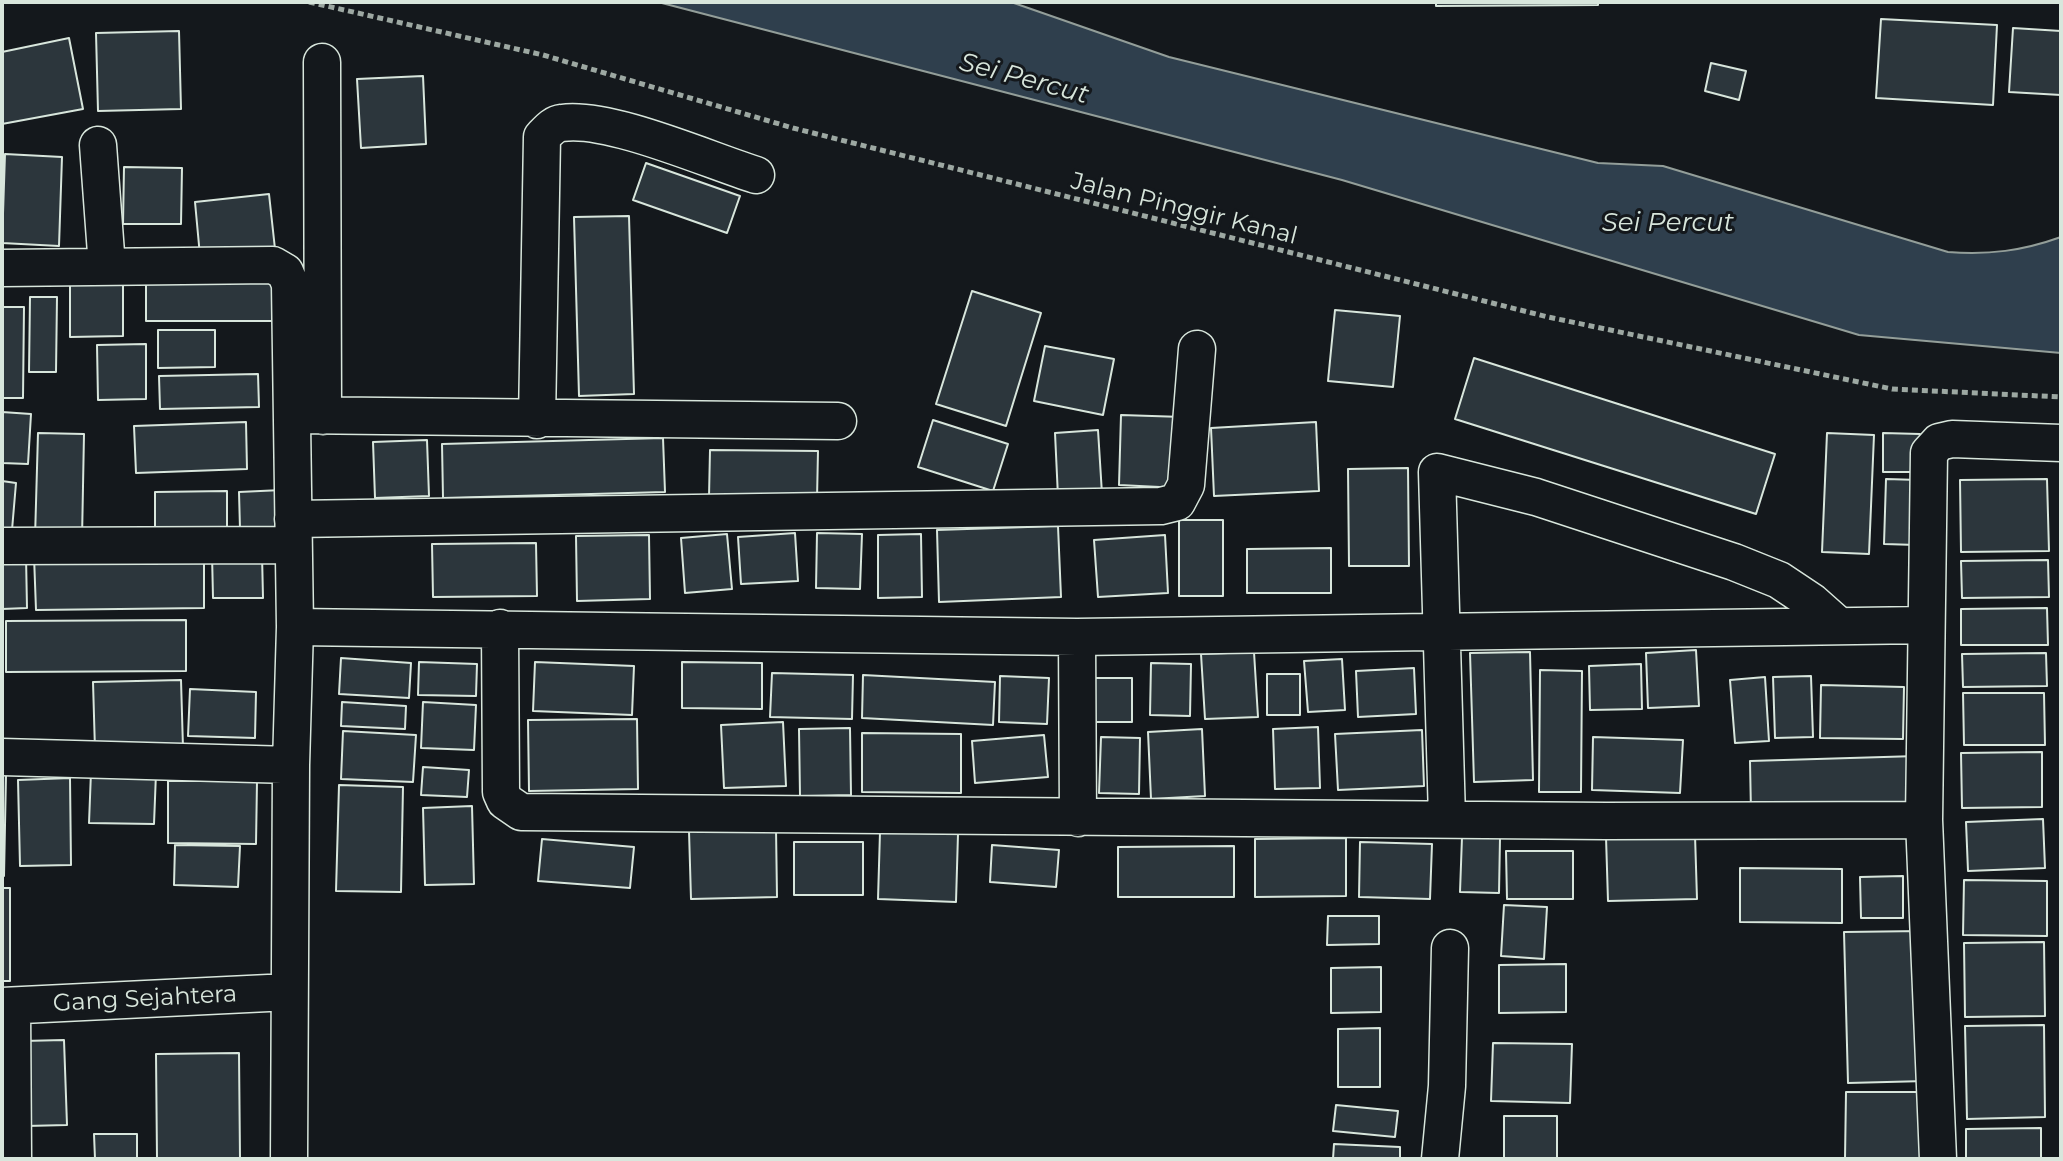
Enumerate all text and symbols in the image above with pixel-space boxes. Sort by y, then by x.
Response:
water label: Sei Percut [956,47,1092,111]
street label: Jalan Pinggir Kanal [1068,167,1300,251]
water label: Sei Percut [1602,207,1734,239]
street label: Gang Sejahtera [52,980,238,1018]

